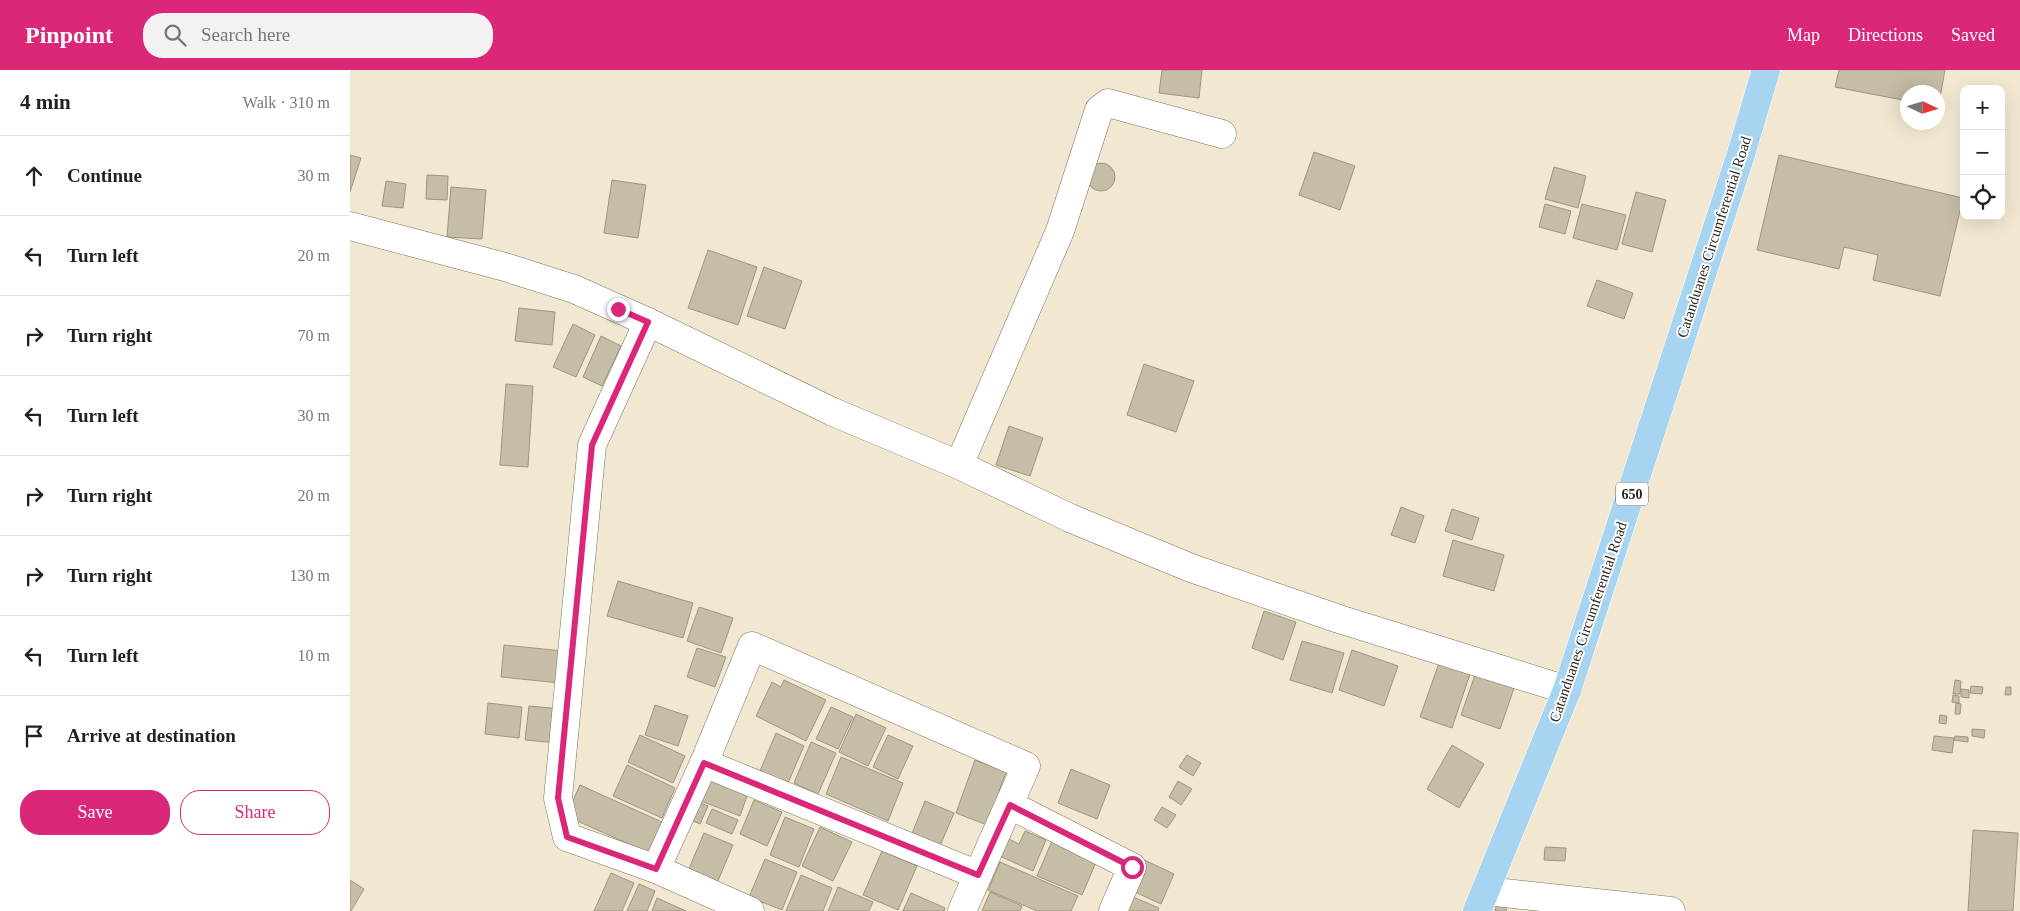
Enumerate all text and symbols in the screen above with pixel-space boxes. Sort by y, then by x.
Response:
search box [143,13,493,58]
icon: search [161,21,189,49]
text: Pinpoint [25,22,113,48]
text: Search here [201,24,290,45]
text: Map [1787,25,1820,45]
text: Directions [1848,25,1923,45]
text: Saved [1951,25,1995,45]
north arrow [1900,85,1945,130]
map controls [1960,85,2005,220]
button: + [1960,85,2005,130]
text: 4 min [20,90,71,114]
text: Walk · 310 m [243,94,330,111]
button: − [1960,130,2005,175]
street label: Catanduanes Circumferential Road [1674,134,1754,340]
icon: ahead [20,162,48,190]
text: Continue [67,165,142,186]
text: 30 m [298,167,330,184]
button: locate [1960,175,2005,220]
icon: left [20,242,48,270]
text: Turn left [67,245,139,266]
text: 20 m [298,247,330,264]
route end [607,298,630,321]
icon: right [20,322,48,350]
text: Turn right [67,325,152,346]
text: 70 m [298,327,330,344]
icon: left [20,402,48,430]
text: Turn left [67,405,139,426]
text: 30 m [298,407,330,424]
icon: right [20,482,48,510]
road number: 650 [1616,482,1648,506]
text: Turn right [67,485,152,506]
text: 20 m [298,487,330,504]
street label: Catanduanes Circumferential Road [1546,519,1630,724]
icon: right [20,562,48,590]
text: Turn right [67,565,152,586]
text: 130 m [290,567,330,584]
icon: left [20,642,48,670]
text: Turn left [67,645,139,666]
text: 10 m [298,647,330,664]
icon: arrive [20,722,48,750]
text: Arrive at destination [67,725,236,746]
button: Save [20,790,170,835]
button: Share [180,790,330,835]
route start [1121,856,1144,879]

